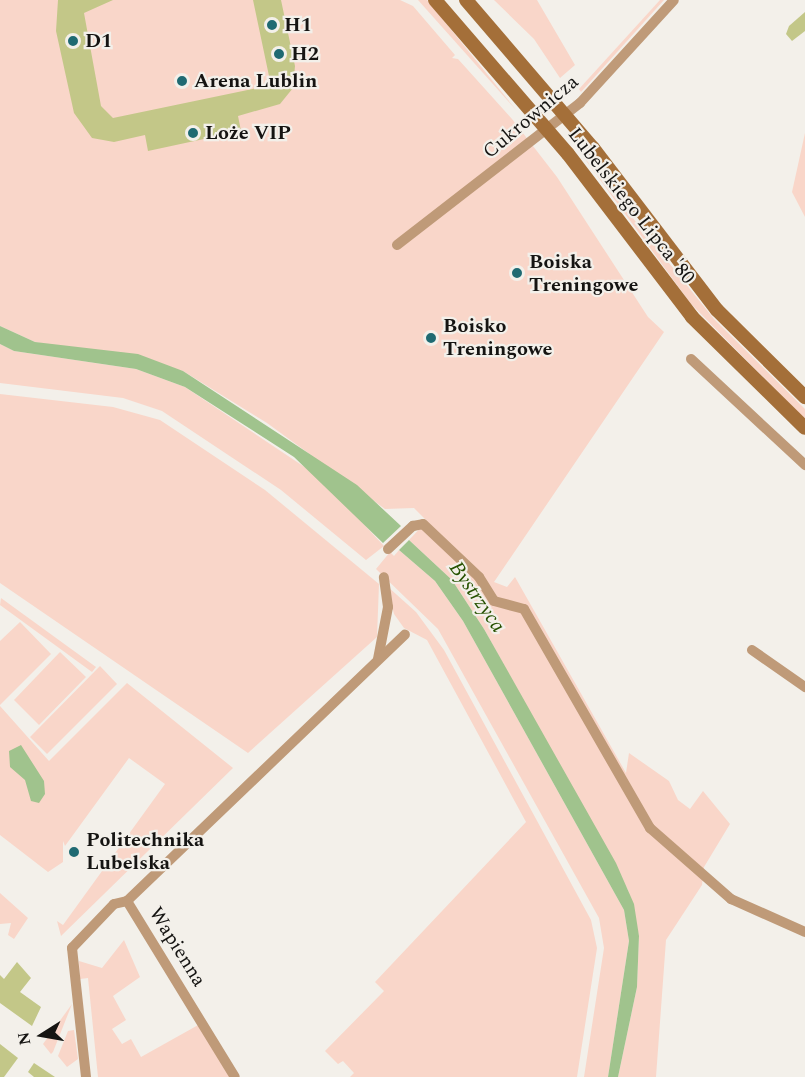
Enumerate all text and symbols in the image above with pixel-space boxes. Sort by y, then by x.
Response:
place label: H1 [284,13,312,37]
marker: H1 [265,18,279,32]
place label: D1 [85,29,112,53]
marker: D1 [66,34,80,48]
place label: H2 [291,42,319,66]
marker: H2 [272,47,286,61]
place label: Arena Lublin [194,69,317,93]
street label: Cukrownicza [478,70,584,164]
marker: Arena Lublin [175,74,189,88]
place label: Loże VIP [205,121,291,145]
street label: Lubelskiego Lipca '80 [562,123,700,289]
marker: Loże VIP [186,126,200,140]
place label: Boiska Treningowe [529,250,638,297]
marker: Boiska Treningowe [510,266,524,280]
place label: Boisko Treningowe [443,314,552,361]
marker: Boisko Treningowe [424,331,438,345]
water label: Bystrzyca [443,557,511,637]
place label: Politechnika Lubelska [86,828,204,875]
marker: Politechnika Lubelska [67,845,81,859]
street label: Wapienna [143,903,211,991]
north arrow [12,1005,72,1065]
text: N [11,1030,37,1047]

